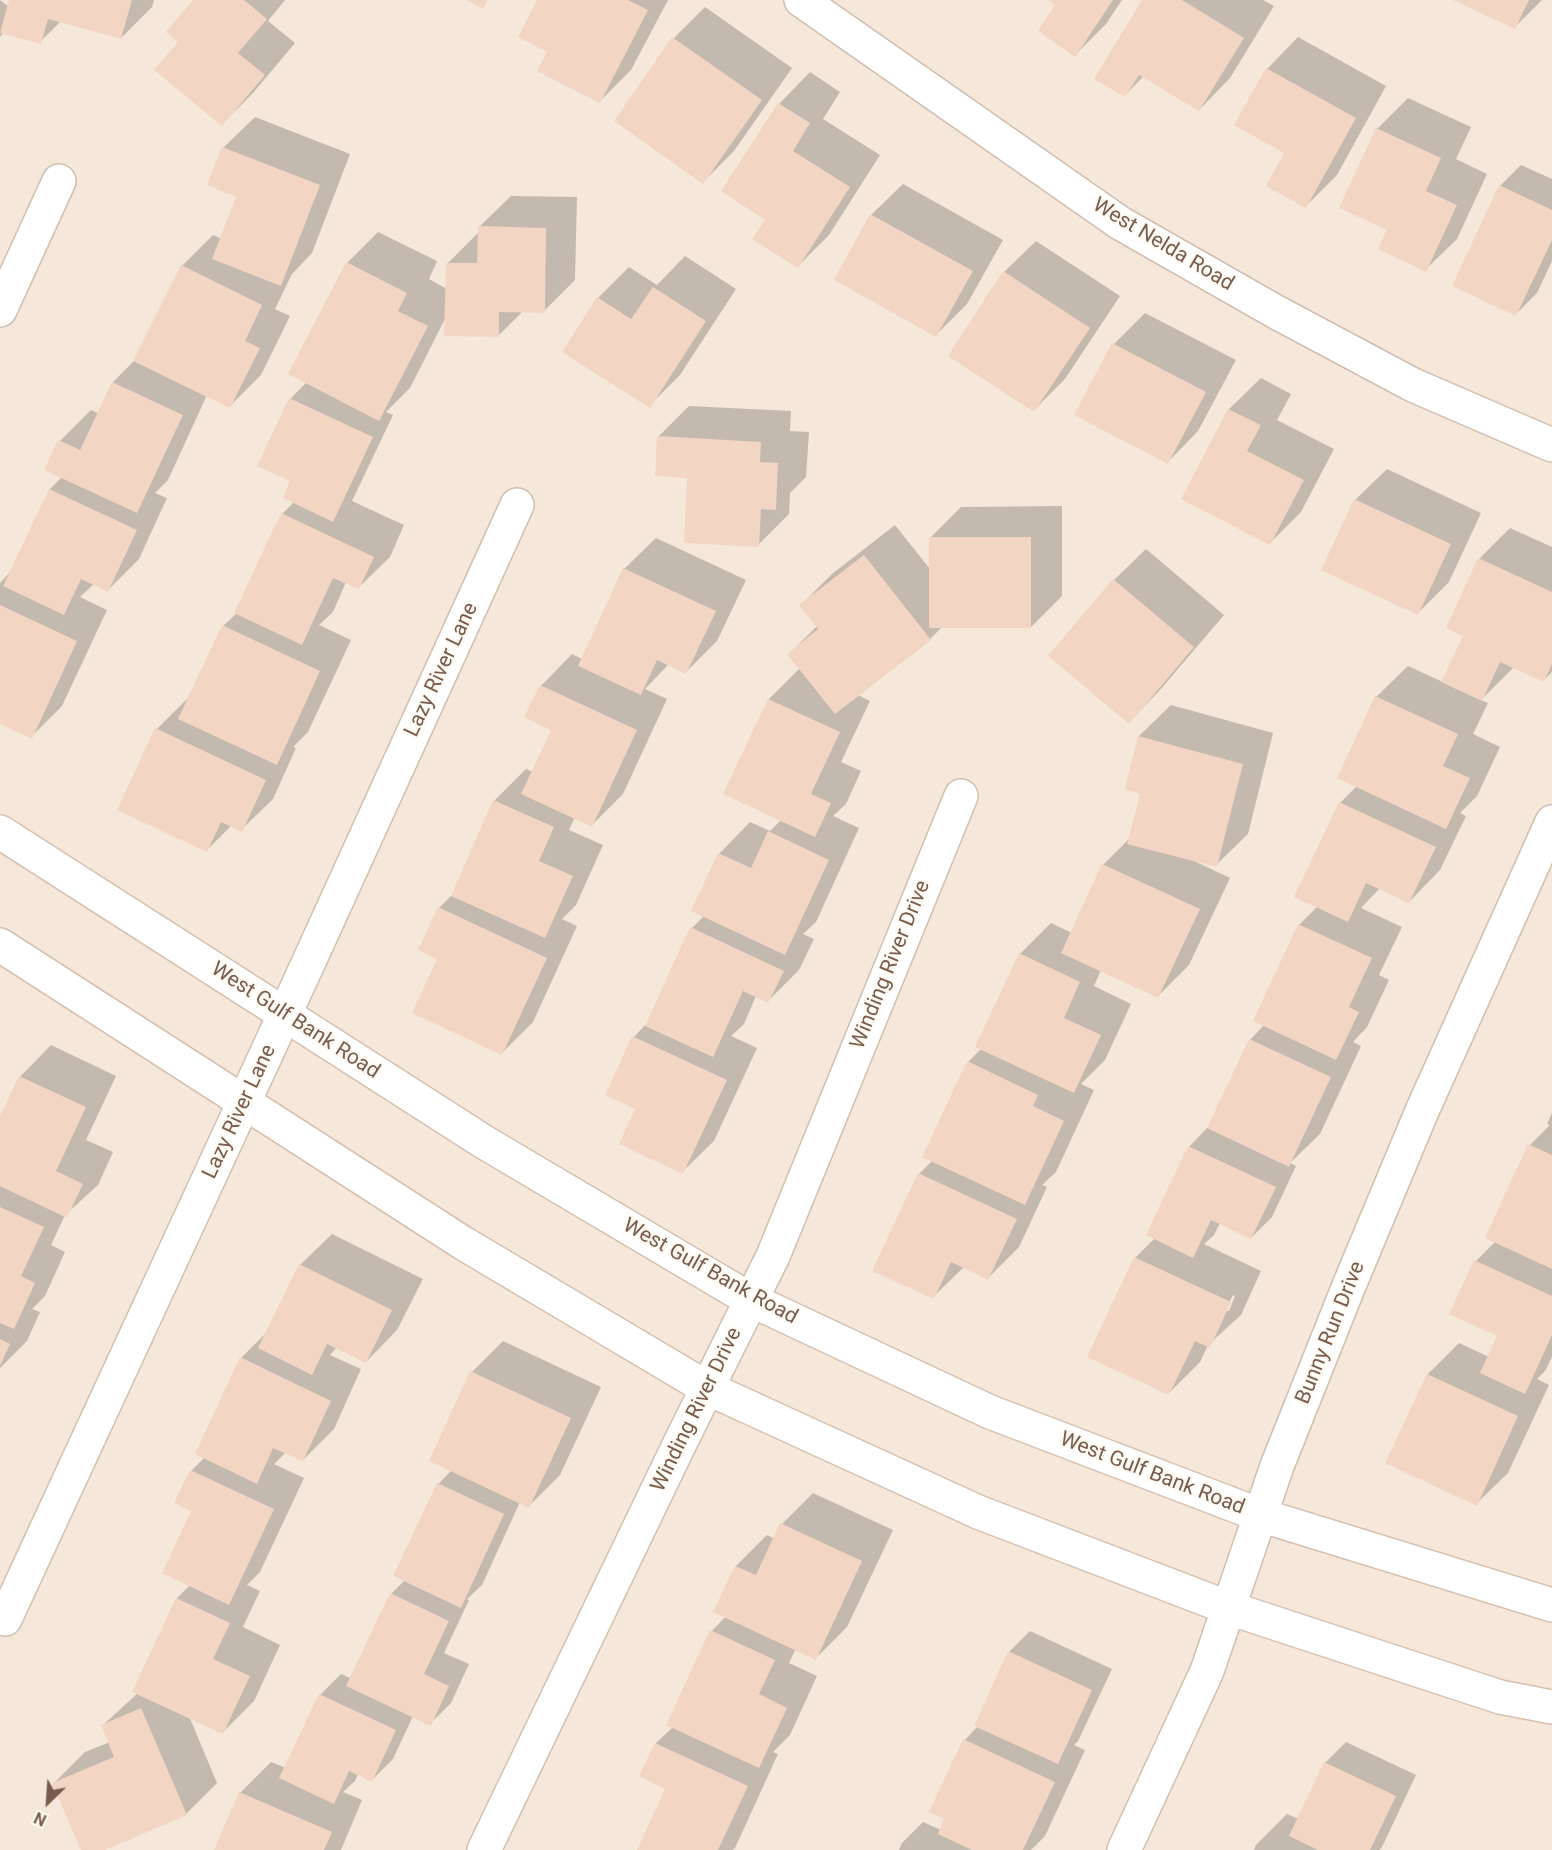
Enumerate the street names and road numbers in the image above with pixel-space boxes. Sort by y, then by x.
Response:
street label: West Nelda Road [1088,193,1238,297]
street label: Lazy River Lane [400,599,484,741]
street label: Winding River Drive [846,877,936,1053]
street label: West Gulf Bank Road [206,957,384,1085]
street label: Lazy River Lane [198,1041,282,1183]
street label: West Gulf Bank Road [618,1213,802,1331]
street label: Bunny Run Drive [1291,1258,1371,1408]
street label: Winding River Drive [646,1324,748,1496]
street label: West Gulf Bank Road [1056,1427,1248,1521]

